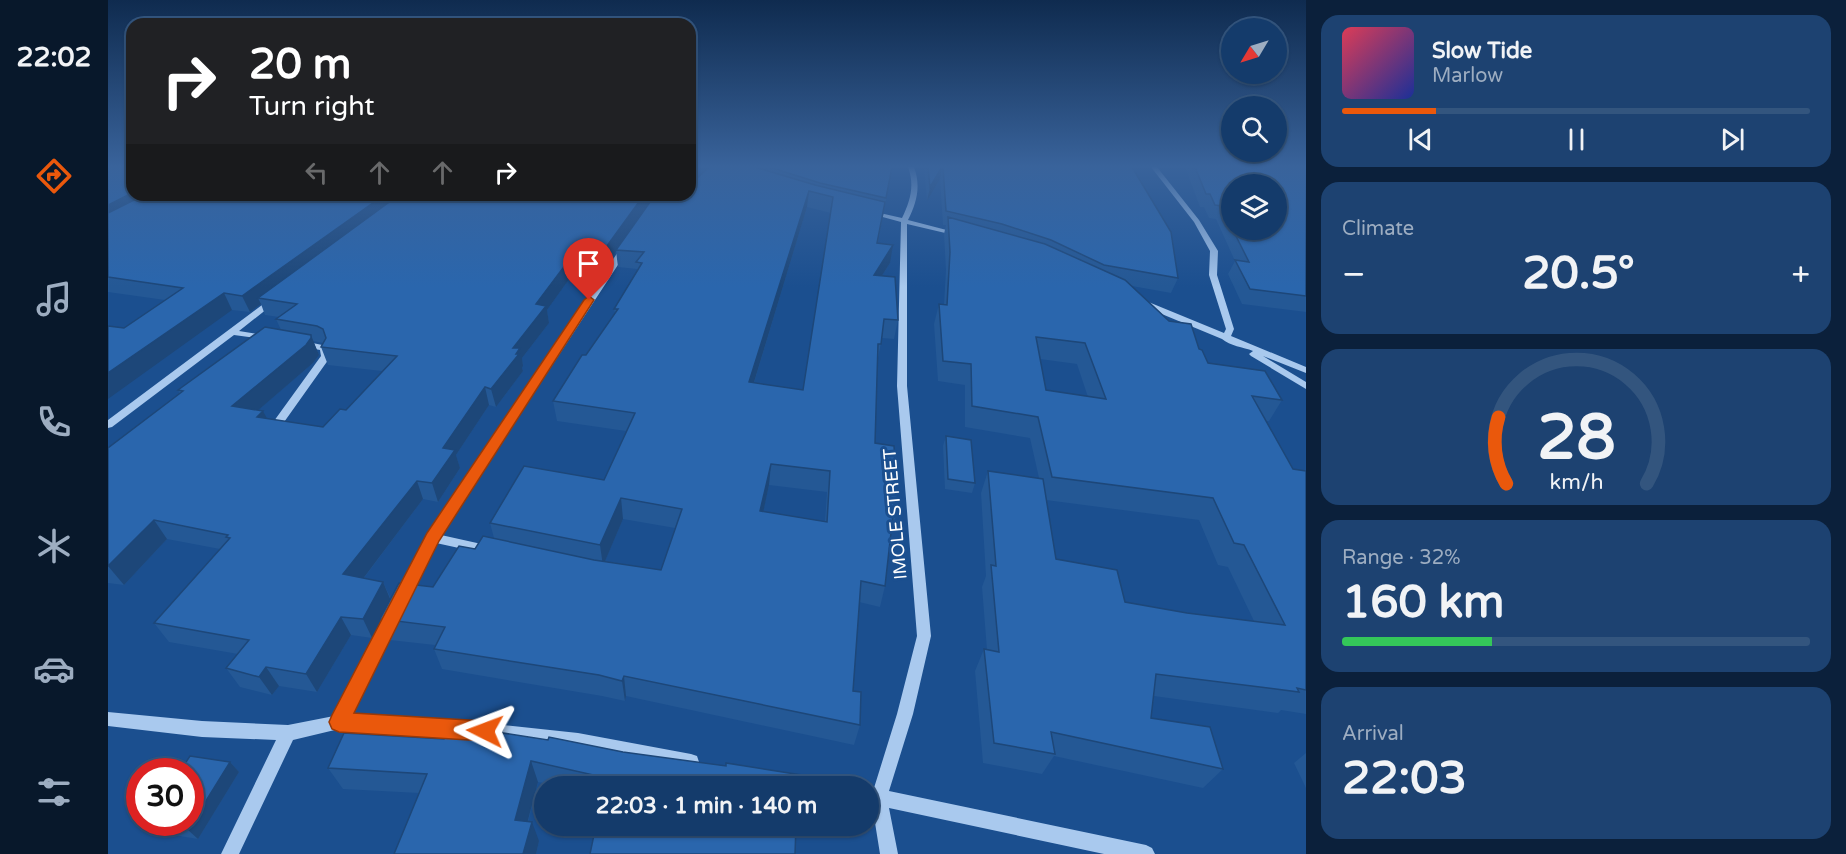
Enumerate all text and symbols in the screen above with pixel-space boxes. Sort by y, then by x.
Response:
north arrow [1221,18,1287,84]
map controls [1221,18,1287,240]
text: Slow Tide [1432,38,1532,64]
text: 20 m [249,39,351,90]
text: 22:02 [17,41,91,74]
icon: right [150,42,228,120]
text: Marlow [1432,64,1503,88]
text: Turn right [249,90,375,123]
button: search [1221,96,1287,162]
icon: previous [1404,123,1437,156]
icon: pause [1560,123,1593,156]
icon: next [1716,123,1749,156]
icon: directions [33,155,75,197]
icon: left [300,156,333,189]
icon: ahead [363,156,396,189]
icon: ahead [426,156,459,189]
icon: right [489,156,522,189]
button: layers [1221,174,1287,240]
text: Climate [1342,217,1414,241]
pin [563,238,614,300]
icon: arrive [572,247,605,280]
text: 20.5° [1522,247,1635,301]
text: − [1342,255,1366,294]
text: + [1791,255,1810,294]
icon: music [33,278,75,320]
icon: phone [33,401,75,443]
text: 28 [1537,401,1615,476]
street label: IMOLE STREET [878,447,912,581]
text: km/h [1549,469,1603,495]
icon: climate [33,525,75,567]
text: Range · 32% [1342,546,1461,570]
text: 160 km [1342,576,1504,630]
icon: car [33,648,75,690]
position arrow [453,699,517,763]
text: Arrival [1342,722,1404,746]
text: 22:03 [1342,752,1467,806]
speed limit sign: 30 [126,758,204,836]
icon: filters [33,771,75,813]
text: 22:03 · 1 min · 140 m [596,793,817,819]

